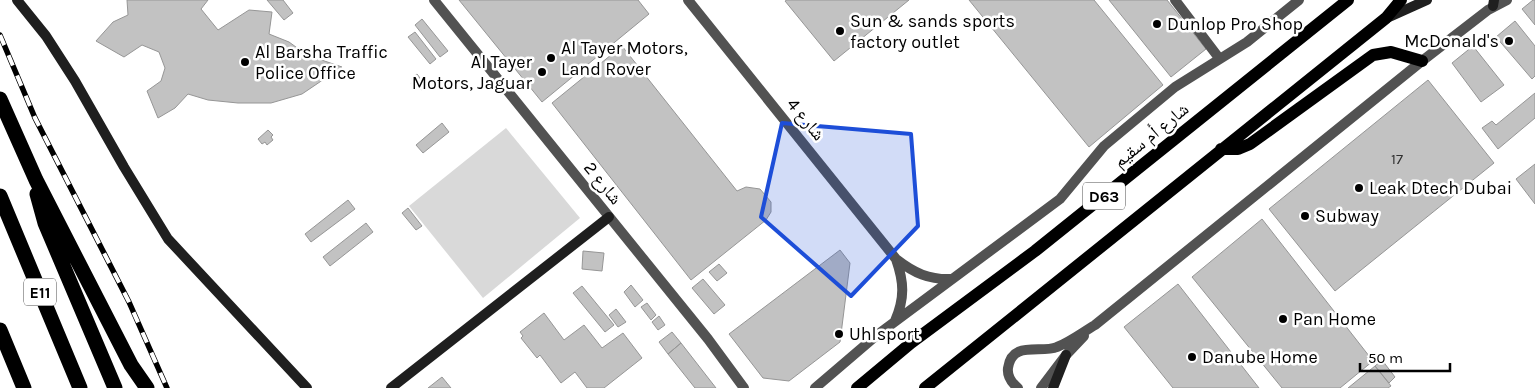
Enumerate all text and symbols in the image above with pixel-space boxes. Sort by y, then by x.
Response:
place label: Sun & sands sports factory outlet [850,10,1015,53]
place label: Dunlop Pro Shop [1167,13,1303,35]
marker: Dunlop Pro Shop [1151,18,1163,30]
marker: Sun & sands sports factory outlet [834,25,846,37]
place label: McDonald's [1404,30,1499,52]
marker: McDonald's [1503,35,1515,47]
place label: Al Tayer Motors, Land Rover [561,37,688,80]
place label: Al Barsha Traffic Police Office [255,41,388,84]
place label: Al Tayer Motors, Jaguar [412,51,532,94]
marker: Al Tayer Motors, Land Rover [545,52,557,64]
marker: Al Barsha Traffic Police Office [239,56,251,68]
marker: Al Tayer Motors, Jaguar [536,66,548,78]
street label: شارع 4 [782,93,830,145]
street label: شارع أم سقيم [1109,98,1194,173]
house number: 17 [1391,150,1403,168]
street label: شارع 2 [579,157,627,209]
place label: Leak Dtech Dubai [1369,177,1512,199]
road number: D63 [1083,182,1125,210]
marker: Leak Dtech Dubai [1353,182,1365,194]
place label: Subway [1315,205,1379,227]
marker: Subway [1299,210,1311,222]
road number: E11 [24,278,56,306]
place label: Pan Home [1293,308,1376,330]
marker: Pan Home [1277,313,1289,325]
place label: Uhlsport [849,323,920,345]
marker: Uhlsport [833,328,845,340]
scale bar [1360,340,1450,372]
place label: Danube Home [1202,346,1318,368]
text: 50 m [1368,349,1403,367]
marker: Danube Home [1186,351,1198,363]

